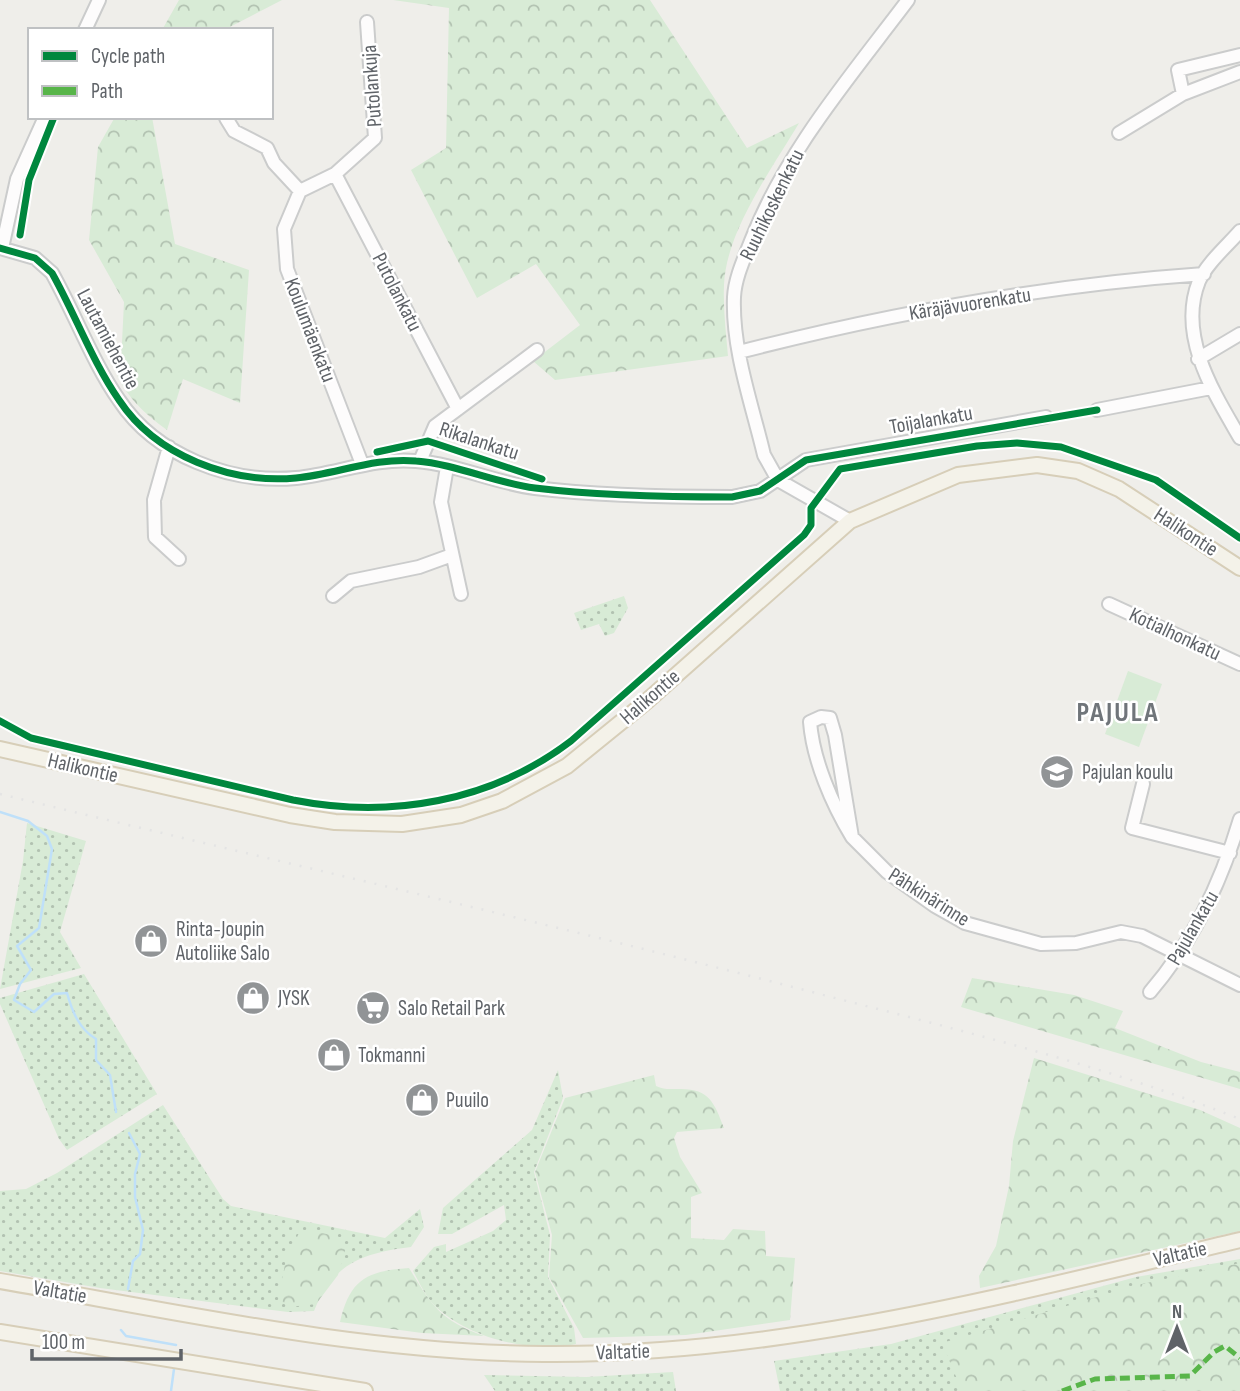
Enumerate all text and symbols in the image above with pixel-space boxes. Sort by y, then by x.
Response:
legend [28,28,273,119]
text: Cycle path [91,44,165,69]
street label: Putolankuja [357,44,387,128]
text: Path [91,79,123,104]
street label: Ruuhikoskenkatu [734,145,810,265]
street label: Putolankatu [367,249,427,335]
street label: Koulumäenkatu [279,274,341,386]
street label: Käräjävuorenkatu [907,282,1033,326]
street label: Lautamiehentie [71,284,145,394]
street label: Toijalankatu [888,400,974,440]
street label: Rikalankatu [436,416,522,466]
street label: Halikontie [1149,502,1223,562]
street label: Kotialhonkatu [1125,602,1225,666]
street label: Halikontie [615,664,685,730]
district label: PAJULA [1076,696,1160,729]
street label: Halikontie [45,748,121,788]
school or university icon: Pajulan koulu [1038,753,1076,791]
place label: Pajulan koulu [1082,760,1173,785]
street label: Pähkinärinne [884,862,974,932]
street label: Pajulankatu [1162,886,1224,970]
place label: Rinta-Joupin Autoliike Salo [175,917,270,966]
shop icon: Rinta-Joupin Autoliike Salo [132,922,170,960]
shop icon: JYSK [234,979,272,1017]
place label: JYSK [277,986,310,1011]
supermarket icon: Salo Retail Park [354,989,392,1027]
place label: Salo Retail Park [398,996,505,1021]
shop icon: Tokmanni [315,1036,353,1074]
place label: Tokmanni [358,1043,425,1068]
shop icon: Puuilo [403,1081,441,1119]
place label: Puuilo [446,1088,489,1113]
street label: Valtatie [1151,1236,1209,1272]
street label: Valtatie [31,1275,89,1309]
north arrow [1142,1293,1212,1363]
text: N [1172,1301,1182,1324]
scale bar [32,1318,180,1362]
text: 100 m [42,1330,85,1355]
street label: Valtatie [596,1339,650,1365]

